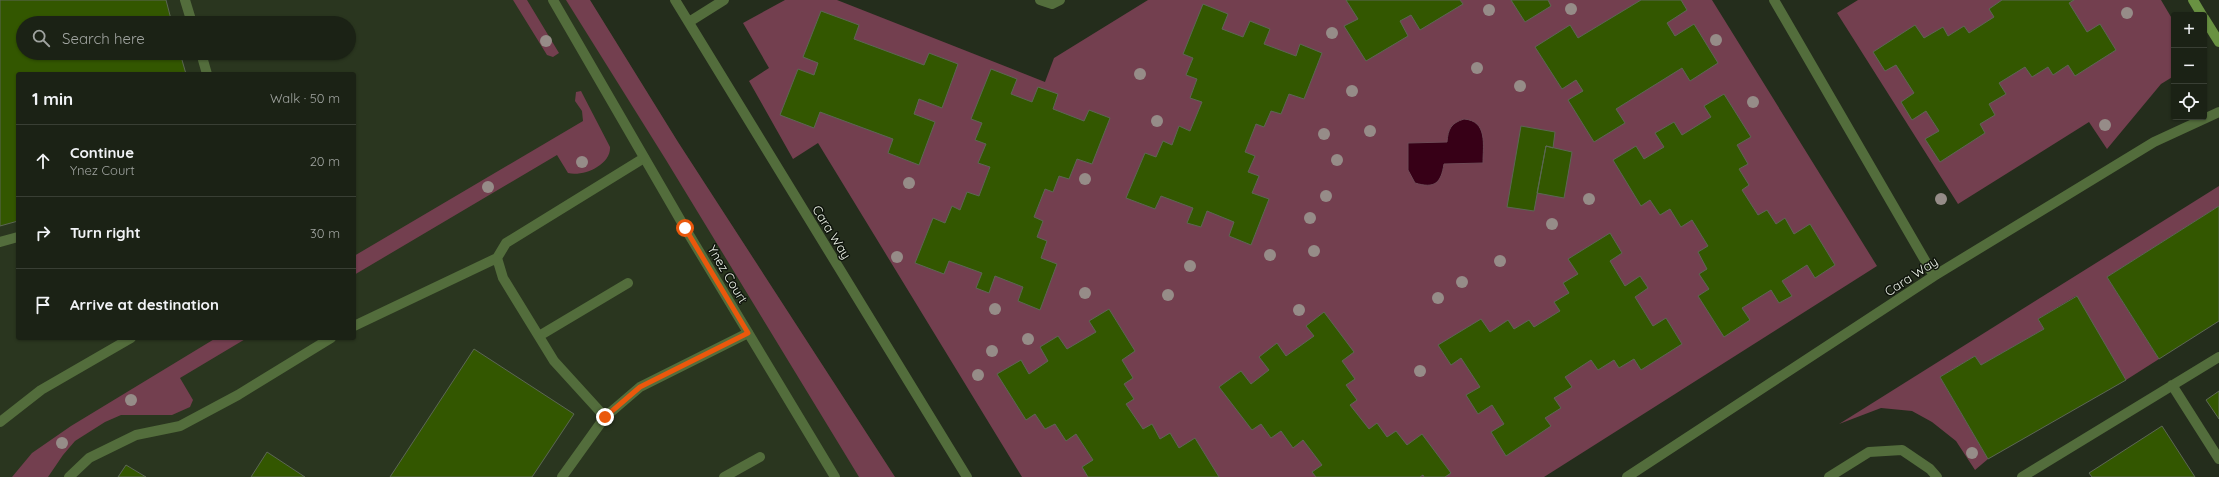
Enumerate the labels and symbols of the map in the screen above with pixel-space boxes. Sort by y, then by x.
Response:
street label: Cara Way [809,202,855,262]
route start [676,219,694,237]
street label: Ynez Court [704,242,752,306]
street label: Cara Way [1881,253,1941,299]
route end [596,408,614,426]

